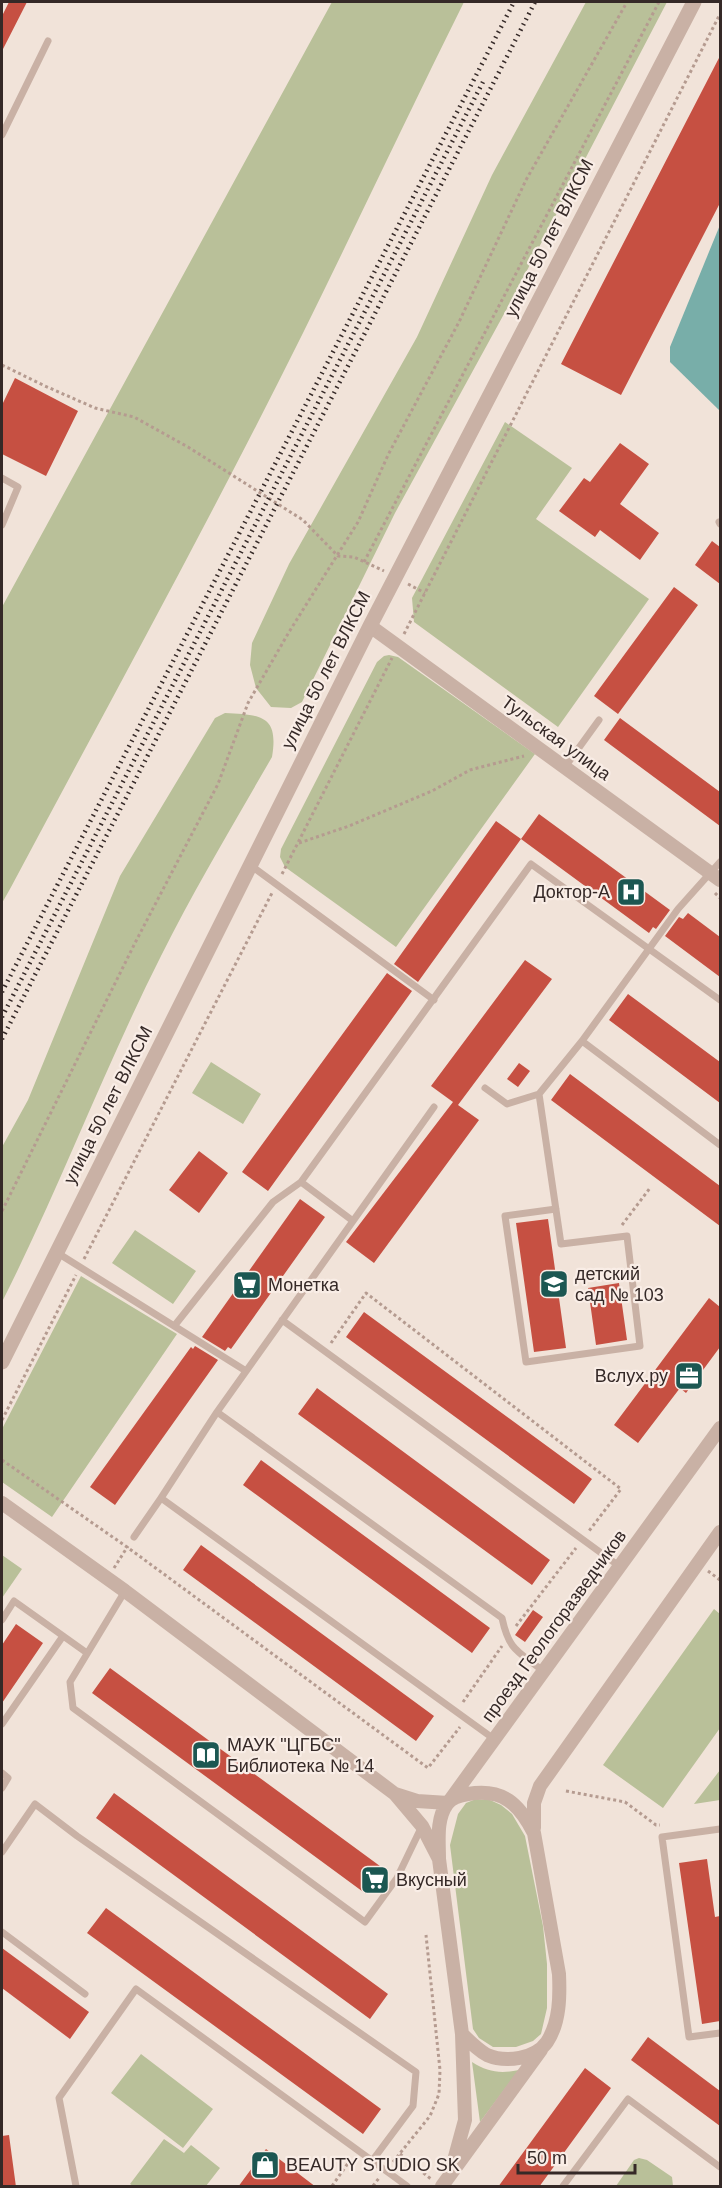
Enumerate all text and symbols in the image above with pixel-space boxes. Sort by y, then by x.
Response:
street label: улица 50 лет ВЛКСМ [501,156,597,320]
street label: улица 50 лет ВЛКСМ [278,588,374,752]
street label: Тульская улица [498,692,615,785]
hospital icon: Доктор-А [615,876,647,908]
place label: Доктор-А [533,882,610,902]
street label: улица 50 лет ВЛКСМ [60,1023,156,1187]
place label: детский сад № 103 [575,1264,664,1305]
school or university icon: детский сад № 103 [538,1268,570,1300]
supermarket icon: Монетка [231,1269,263,1301]
place label: Монетка [268,1275,340,1295]
office icon: Вслух.ру [673,1360,705,1392]
place label: Вслух.ру [595,1366,668,1386]
street label: проезд Геологоразведчиков [478,1526,630,1726]
place label: МАУК "ЦГБС" Библиотека № 14 [227,1735,374,1776]
library icon: МАУК "ЦГБС" Библиотека № 14 [190,1739,222,1771]
supermarket icon: Вкусный [359,1864,391,1896]
place label: Вкусный [396,1870,467,1890]
scale bar [518,2137,635,2175]
text: 50 m [527,2148,567,2168]
shop icon: BEAUTY STUDIO SK [249,2149,281,2181]
place label: BEAUTY STUDIO SK [286,2155,460,2175]

